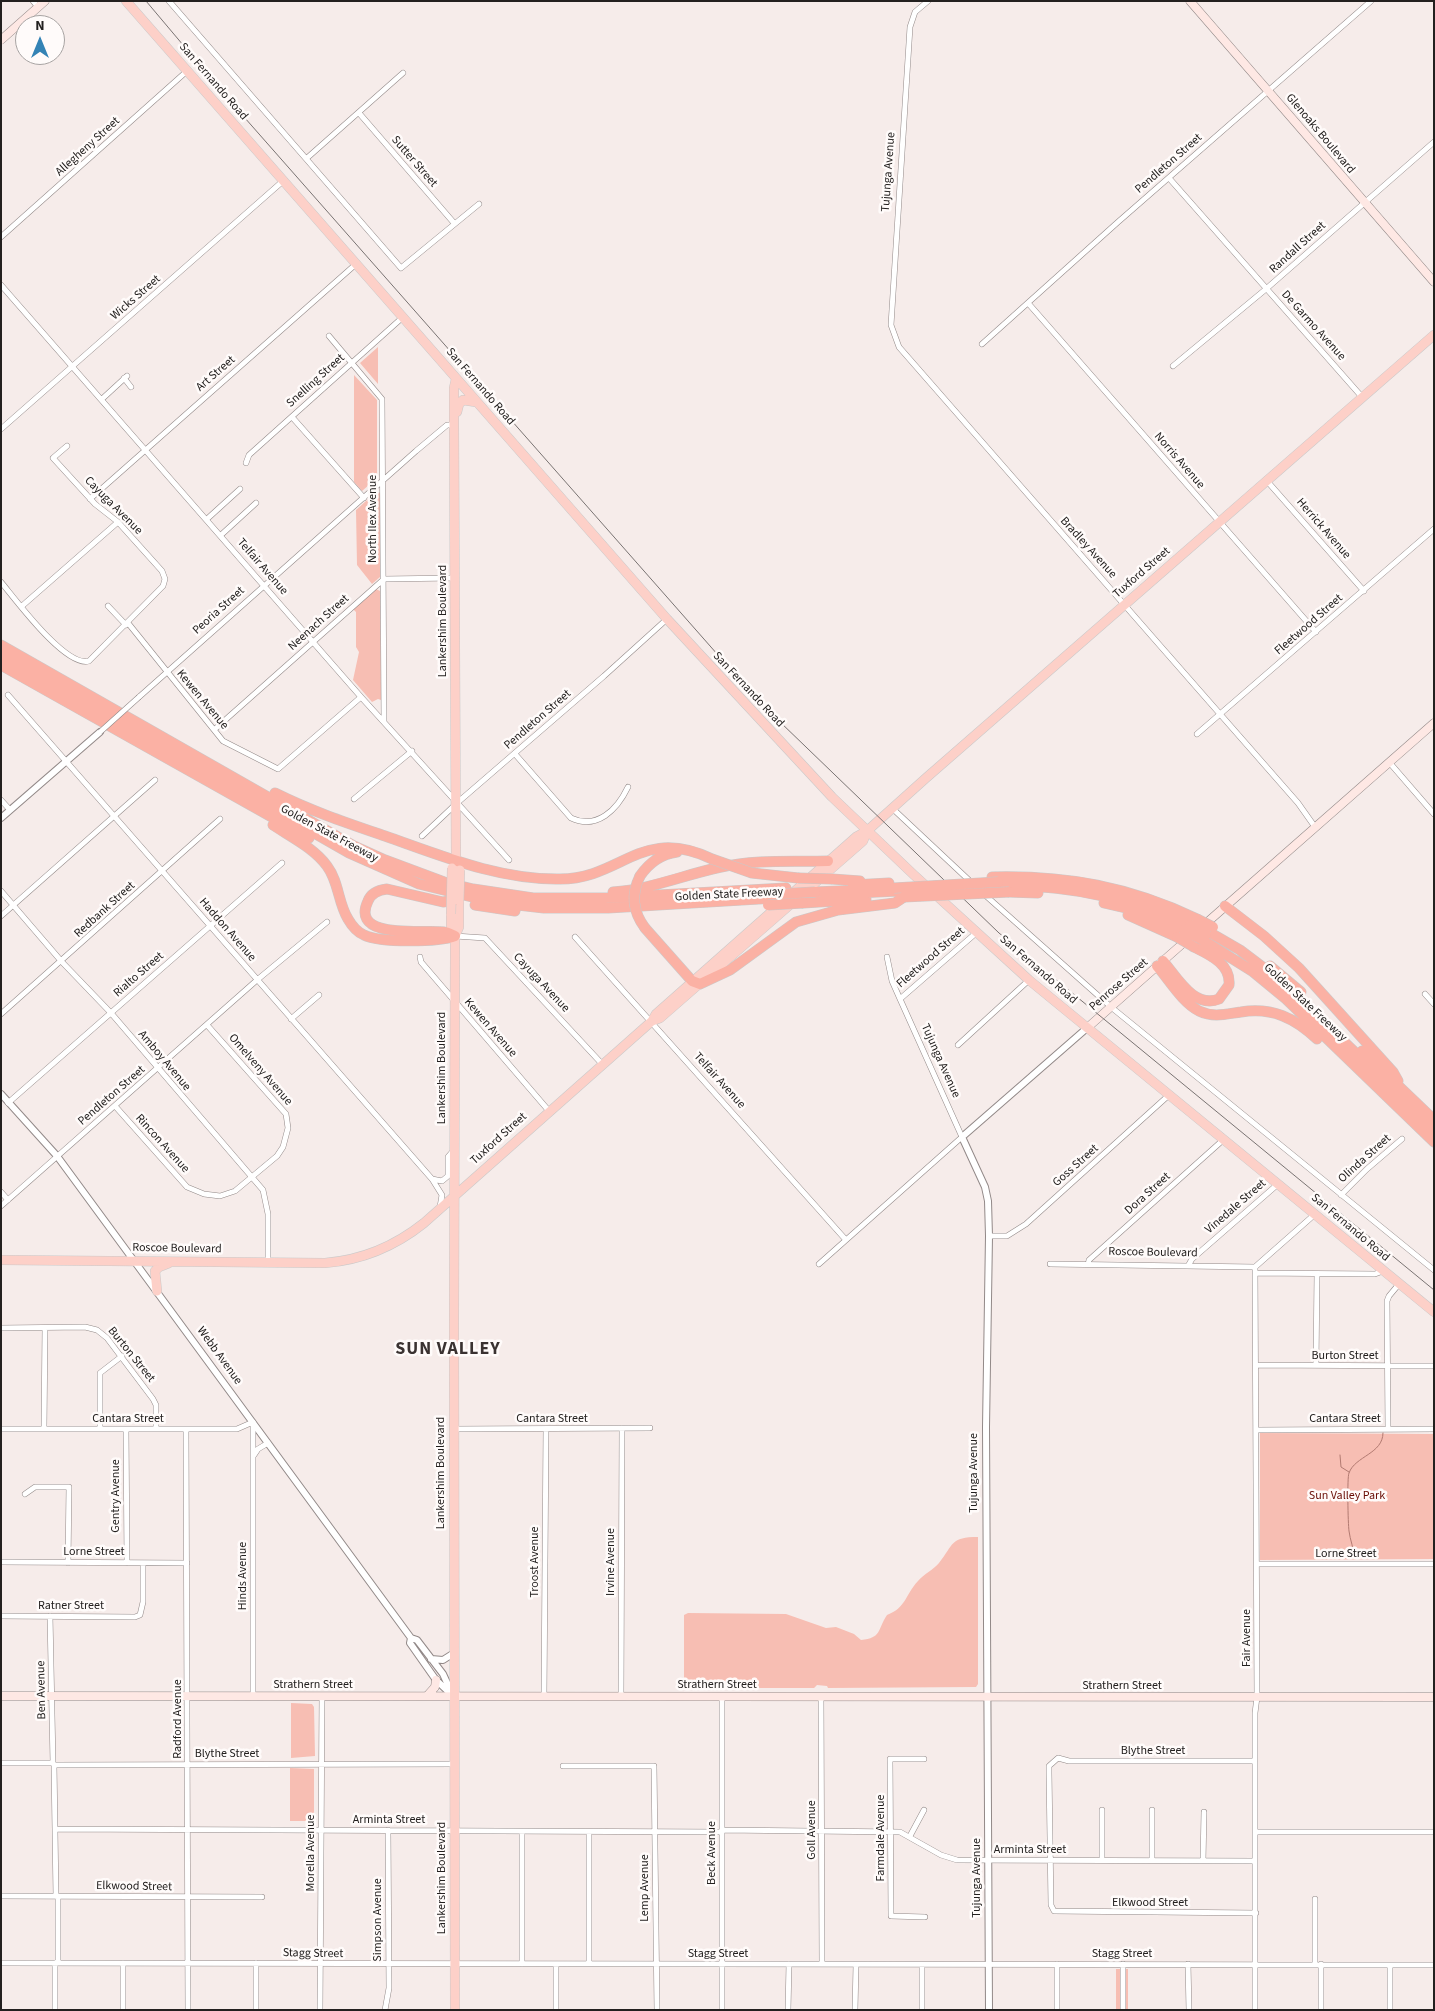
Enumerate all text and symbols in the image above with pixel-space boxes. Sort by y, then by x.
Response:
north arrow [15,15,65,65]
text: N [35,16,45,36]
street label: San Fernando Road [175,40,251,124]
street label: Glenoaks Boulevard [1282,91,1358,177]
street label: Allegheny Street [53,114,123,180]
street label: Pendleton Street [1133,131,1205,197]
street label: Tujunga Avenue [879,132,899,212]
street label: Sutter Street [388,133,440,191]
street label: Randall Street [1267,219,1329,277]
street label: Wicks Street [108,272,164,324]
street label: De Garmo Avenue [1278,288,1348,364]
street label: San Fernando Road [442,345,518,429]
street label: Snelling Street [284,351,348,411]
street label: Art Street [193,353,239,395]
street label: Norris Avenue [1151,430,1207,492]
street label: Cayuga Avenue [81,474,145,538]
street label: North Ilex Avenue [366,475,380,563]
street label: Herrick Avenue [1293,496,1353,562]
street label: Bradley Avenue [1057,514,1119,582]
street label: Telfair Avenue [233,536,291,598]
street label: Tuxford Street [1111,544,1173,602]
street label: Lankershim Boulevard [436,565,450,677]
street label: Peoria Street [190,584,248,638]
street label: Neenach Street [286,592,352,654]
street label: Fleetwood Street [1272,592,1346,658]
street label: San Fernando Road [709,649,787,731]
street label: Kewen Avenue [173,667,231,733]
street label: Pendleton Street [502,687,574,753]
street label: Golden State Freeway [278,802,380,866]
street label: Redbank Street [72,879,138,941]
street label: Golden State Freeway [674,885,784,905]
street label: Haddon Avenue [195,895,259,965]
street label: Fleetwood Street [894,925,968,991]
street label: San Fernando Road [996,932,1080,1008]
street label: Rialto Street [111,949,167,1001]
street label: Cayuga Avenue [510,950,572,1016]
street label: Penrose Street [1087,956,1151,1014]
street label: Golden State Freeway [1260,961,1350,1045]
street label: Kewen Avenue [461,996,519,1060]
street label: Lankershim Boulevard [435,1012,449,1124]
street label: Tujunga Avenue [917,1022,963,1100]
street label: Amboy Avenue [135,1028,193,1094]
street label: Omelveny Avenue [225,1031,295,1109]
street label: Telfair Avenue [690,1050,748,1112]
street label: Pendleton Street [76,1063,148,1129]
street label: Tuxford Street [468,1110,530,1168]
street label: Rincon Avenue [132,1112,192,1176]
street label: Olinda Street [1336,1132,1394,1186]
street label: Goss Street [1050,1142,1102,1190]
street label: Dora Street [1122,1170,1174,1218]
street label: Vinedale Street [1203,1177,1269,1237]
street label: San Fernando Road [1308,1191,1392,1265]
street label: Roscoe Boulevard [132,1241,222,1257]
street label: Roscoe Boulevard [1108,1245,1198,1261]
street label: Burton Street [104,1324,158,1386]
street label: Webb Avenue [193,1324,245,1388]
district label: SUN VALLEY [394,1339,502,1361]
street label: Burton Street [1311,1349,1379,1363]
street label: Cantara Street [92,1412,164,1426]
street label: Cantara Street [516,1412,588,1426]
street label: Cantara Street [1309,1412,1381,1426]
street label: Lankershim Boulevard [434,1417,448,1529]
street label: Tujunga Avenue [967,1433,981,1513]
street label: Gentry Avenue [109,1459,123,1533]
park label: Sun Valley Park [1309,1489,1385,1503]
street label: Troost Avenue [528,1526,542,1598]
street label: Irvine Avenue [604,1528,618,1596]
street label: Hinds Avenue [236,1542,250,1610]
street label: Lorne Street [63,1545,125,1559]
street label: Lorne Street [1315,1547,1377,1561]
street label: Ratner Street [38,1599,104,1613]
street label: Fair Avenue [1240,1609,1254,1667]
street label: Ben Avenue [34,1660,50,1720]
street label: Strathern Street [273,1678,353,1692]
street label: Strathern Street [677,1678,757,1692]
street label: Radford Avenue [171,1679,185,1759]
street label: Strathern Street [1082,1679,1162,1693]
street label: Blythe Street [1121,1744,1185,1758]
street label: Blythe Street [195,1747,259,1761]
street label: Farmdale Avenue [874,1795,888,1881]
street label: Goll Avenue [805,1800,819,1860]
street label: Arminta Street [353,1813,425,1827]
street label: Morella Avenue [304,1815,318,1891]
street label: Beck Avenue [705,1821,719,1885]
street label: Lankershim Boulevard [435,1822,449,1934]
street label: Tujunga Avenue [970,1838,984,1918]
street label: Arminta Street [994,1843,1066,1857]
street label: Lemp Avenue [638,1854,652,1922]
street label: Simpson Avenue [371,1878,385,1962]
street label: Elkwood Street [96,1879,172,1895]
street label: Elkwood Street [1112,1896,1188,1910]
street label: Stagg Street [283,1946,343,1962]
street label: Stagg Street [688,1947,748,1961]
street label: Stagg Street [1092,1947,1152,1961]

